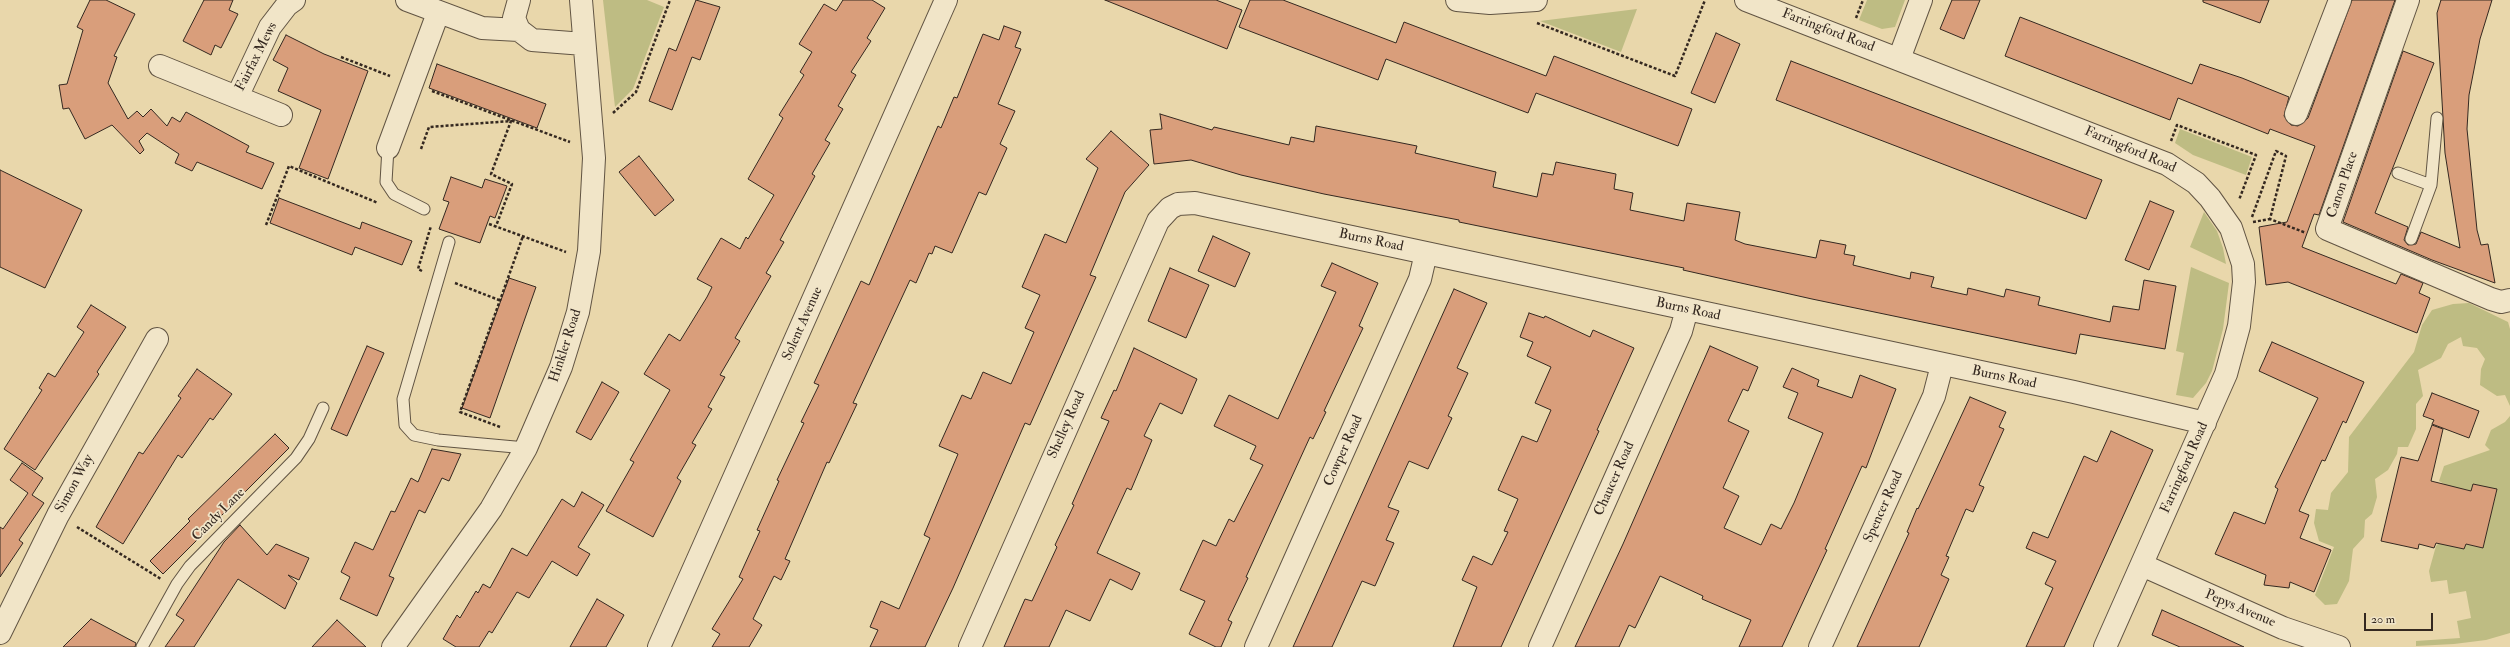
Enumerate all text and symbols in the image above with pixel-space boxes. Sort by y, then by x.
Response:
street label: Farringford Road [1779,6,1877,56]
street label: Fairfax Mews [232,20,282,94]
street label: Farringford Road [2082,123,2178,177]
street label: Canon Place [2324,150,2362,220]
street label: Burns Road [1337,226,1405,256]
street label: Solent Avenue [779,285,827,363]
street label: Burns Road [1654,295,1722,325]
street label: Hinkler Road [546,307,586,385]
street label: Burns Road [1970,363,2038,393]
street label: Shelley Road [1045,389,1089,461]
street label: Cowper Road [1321,413,1367,489]
street label: Farringford Road [2157,420,2213,516]
street label: Chaucer Road [1591,439,1639,519]
street label: Simon Way [52,452,98,516]
street label: Spencer Road [1861,468,1907,546]
street label: Candy Lane [189,485,249,545]
street label: Pepys Avenue [2202,587,2278,631]
scale bar [2366,605,2435,631]
text: 20 m [2371,612,2395,627]

